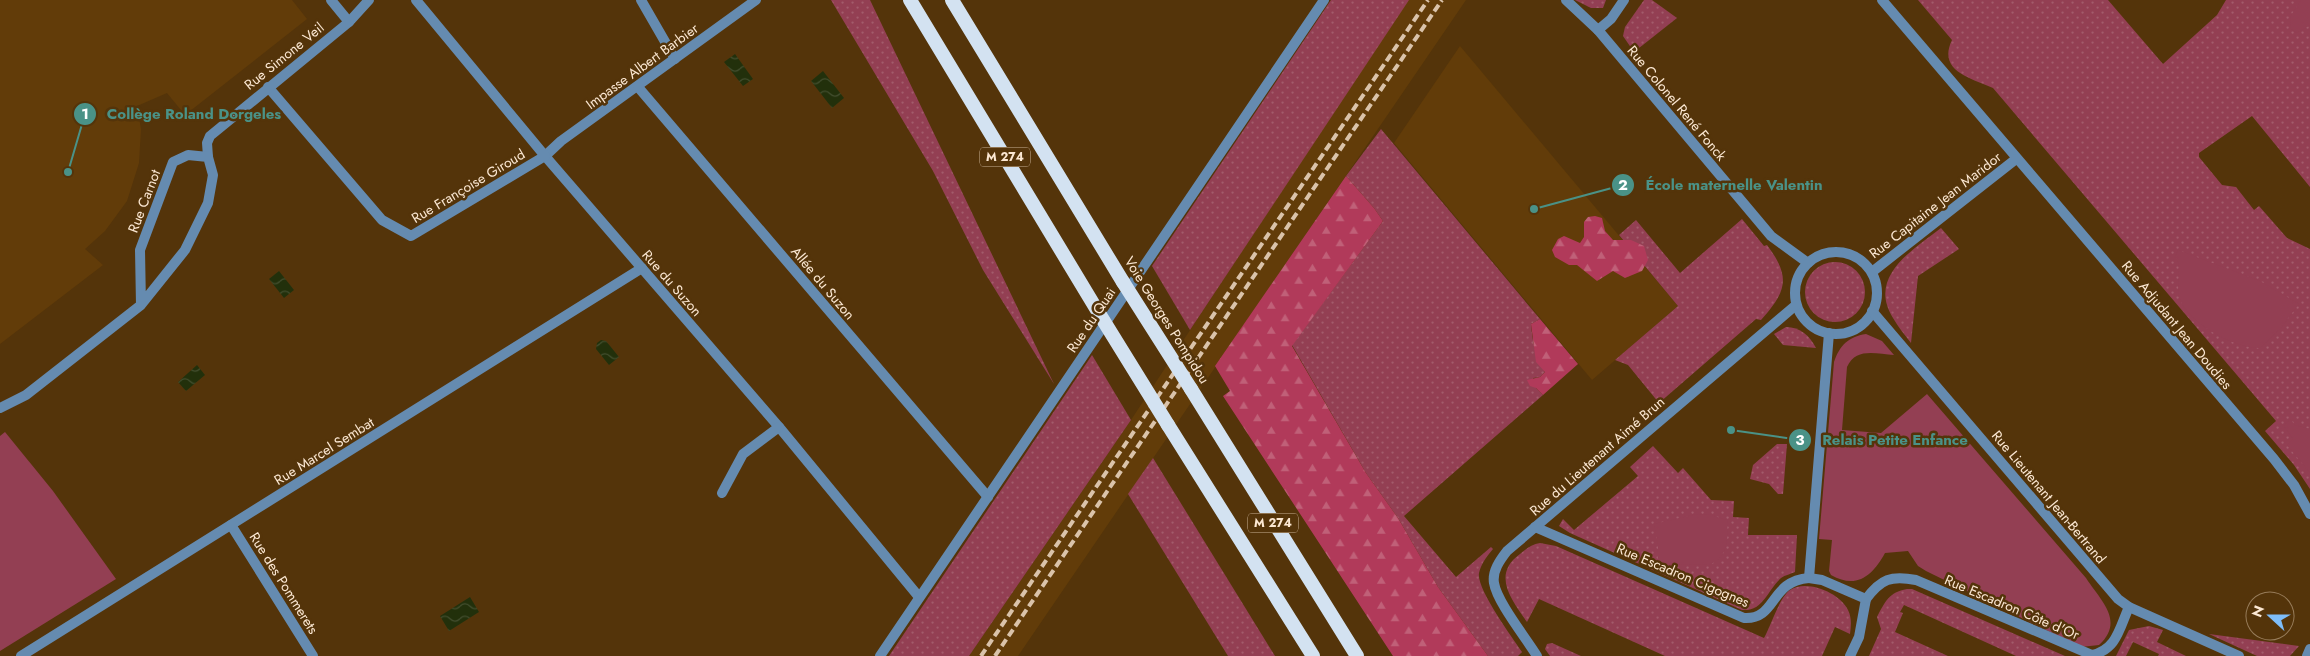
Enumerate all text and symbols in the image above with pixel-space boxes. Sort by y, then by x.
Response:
street label: Rue Simone Veil [240,18,328,94]
street label: Impasse Albert Barbier [582,18,703,114]
street label: Rue Colonel René Fonck [1623,41,1732,166]
callout: Collège Roland Dorgeles [72,99,292,129]
text: 1 [81,103,89,125]
text: Collège Roland Dorgeles [107,103,281,125]
street label: Rue Françoise Giroud [407,144,529,228]
street label: Rue Capitaine Jean Maridor [1865,147,2005,263]
road number: M 274 [980,148,1030,166]
street label: Rue Carnot [123,166,165,235]
callout: École maternelle Valentin [1610,170,1833,200]
text: 2 [1618,174,1628,196]
text: École maternelle Valentin [1645,174,1823,196]
street label: Allée du Suzon [786,242,860,324]
street label: Rue du Suzon [637,245,707,321]
street label: Voie Georges Pompidou [1120,253,1214,387]
street label: Rue Adjudant Jean Doudies [2117,256,2237,394]
street label: Rue du Quai [1062,283,1120,357]
street label: Rue du Lieutenant Aimé Brun [1525,392,1669,520]
street label: Rue Marcel Sembat [270,412,378,490]
callout: Relais Petite Enfance [1787,425,1978,455]
street label: Rue Lieutenant Jean-Bertrand [1987,426,2111,568]
text: 3 [1795,429,1805,451]
text: Relais Petite Enfance [1822,429,1968,451]
road number: M 274 [1248,514,1298,532]
street label: Rue des Pommerets [245,528,324,638]
street label: Rue Escadron Cigognes [1614,538,1753,612]
street label: Rue Escadron Côte d'Or [1942,570,2083,645]
north arrow [2245,591,2295,641]
text: N [2247,603,2269,620]

